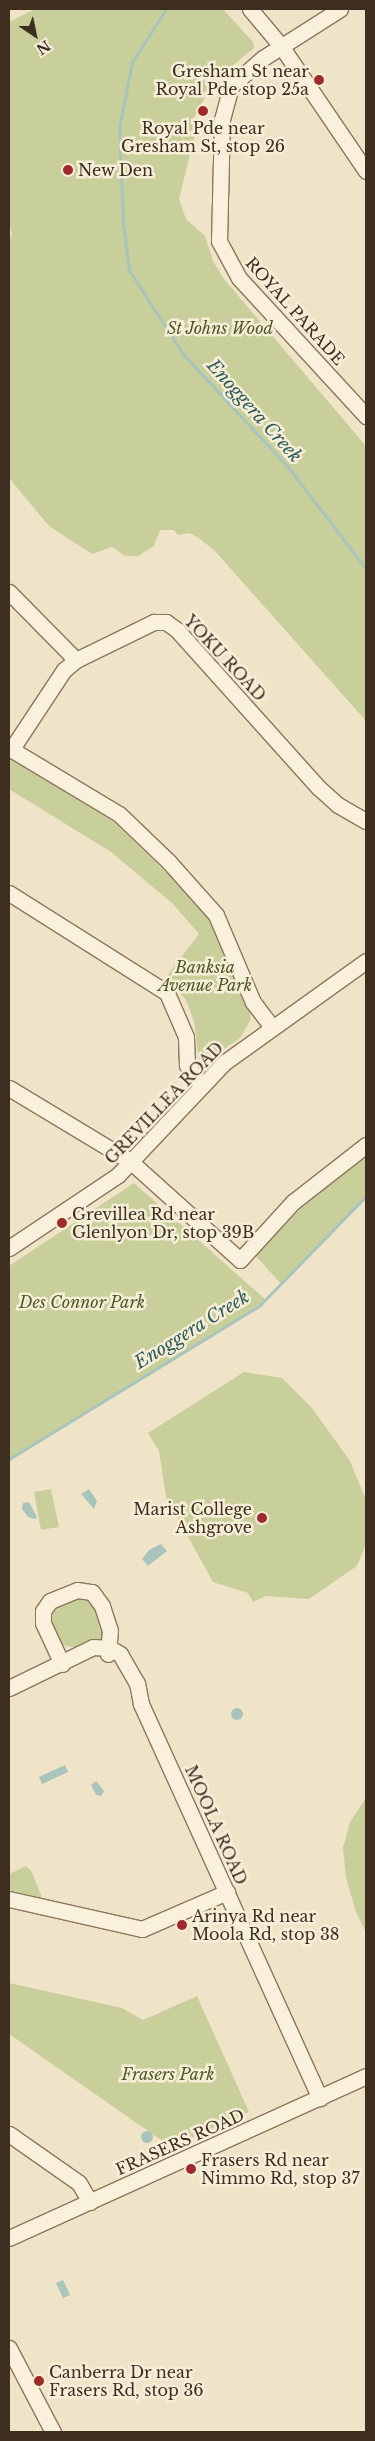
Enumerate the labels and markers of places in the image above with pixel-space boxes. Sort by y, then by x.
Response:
place label: Gresham St near Royal Pde stop 25a [156,61,309,99]
marker: Gresham St near Royal Pde stop 25a [313,74,325,86]
marker: Royal Pde near Gresham St, stop 26 [197,105,209,117]
place label: Royal Pde near Gresham St, stop 26 [121,118,285,156]
place label: New Den [78,160,153,180]
marker: New Den [62,164,74,176]
place label: Grevillea Rd near Glenlyon Dr, stop 39B [72,1204,254,1242]
marker: Grevillea Rd near Glenlyon Dr, stop 39B [56,1217,68,1229]
place label: Marist College Ashgrove [133,1499,252,1537]
marker: Marist College Ashgrove [256,1512,268,1524]
place label: Arinya Rd near Moola Rd, stop 38 [192,1906,340,1944]
marker: Arinya Rd near Moola Rd, stop 38 [176,1919,188,1931]
place label: Frasers Rd near Nimmo Rd, stop 37 [201,2150,359,2188]
marker: Frasers Rd near Nimmo Rd, stop 37 [185,2163,197,2175]
place label: Canberra Dr near Frasers Rd, stop 36 [49,2362,204,2400]
marker: Canberra Dr near Frasers Rd, stop 36 [33,2375,45,2387]

